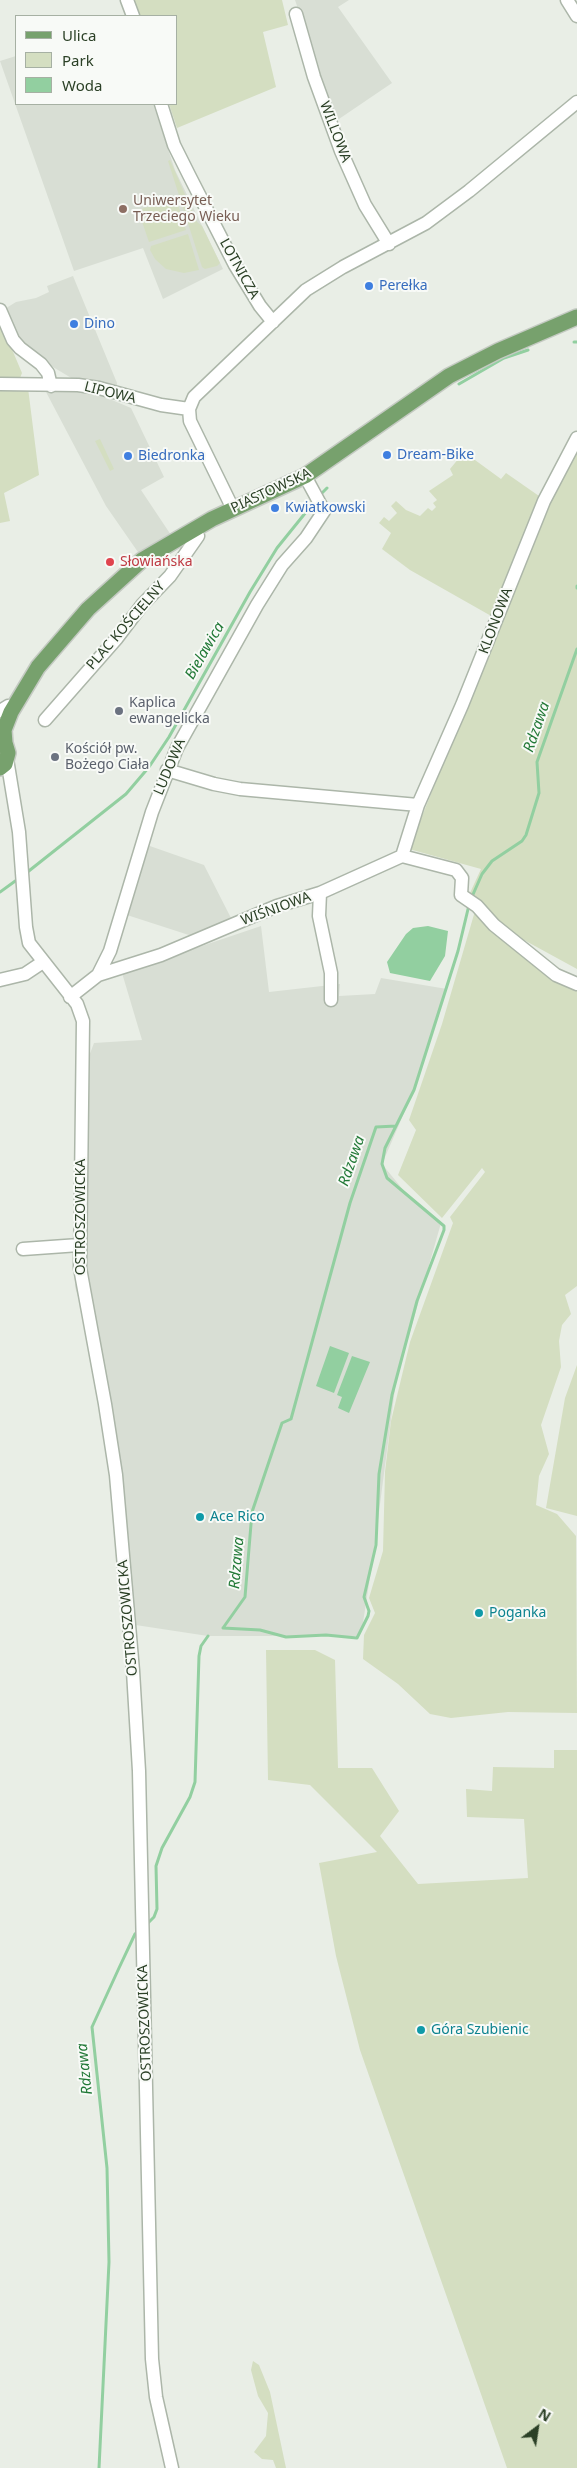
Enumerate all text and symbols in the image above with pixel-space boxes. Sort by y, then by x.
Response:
legend [15,15,178,105]
text: Ulica [62,25,96,45]
text: Park [62,50,94,70]
text: Woda [62,75,102,95]
street label: WILLOWA [316,99,354,165]
place label: Uniwersytet Trzeciego Wieku [133,193,240,226]
marker: Uniwersytet Trzeciego Wieku [117,203,129,215]
street label: LOTNICZA [216,236,262,302]
place label: Perełka [379,278,428,294]
marker: Perełka [363,280,375,292]
place label: Dino [84,316,115,332]
marker: Dino [68,318,80,330]
street label: LIPOWA [82,378,138,408]
place label: Dream-Bike [397,447,474,463]
place label: Biedronka [138,448,205,464]
marker: Dream-Bike [381,449,393,461]
marker: Biedronka [122,450,134,462]
street label: PIASTOWSKA [228,465,314,517]
place label: Kwiatkowski [285,500,366,516]
marker: Kwiatkowski [269,502,281,514]
place label: Słowiańska [120,554,193,570]
marker: Słowiańska [104,556,116,568]
street label: PLAC KOŚCIELNY [83,579,169,673]
street label: KLONOWA [476,586,516,656]
water label: Bielawica [182,619,228,683]
place label: Kaplica ewangelicka [129,695,210,728]
water label: Rdzawa [520,700,554,754]
marker: Kaplica ewangelicka [113,705,125,717]
street label: LUDOWA [151,736,189,798]
place label: Kościół pw. Bożego Ciała [65,741,149,774]
marker: Kościół pw. Bożego Ciała [49,751,61,763]
street label: WIŚNIOWA [239,889,313,929]
water label: Rdzawa [335,1134,369,1188]
street label: OSTROSZOWICKA [73,1159,89,1275]
place label: Ace Rico [210,1509,265,1525]
marker: Ace Rico [194,1511,206,1523]
water label: Rdzawa [226,1536,248,1590]
street label: OSTROSZOWICKA [115,1559,141,1677]
place label: Poganka [489,1605,546,1621]
marker: Poganka [473,1607,485,1619]
street label: OSTROSZOWICKA [135,1964,155,2082]
place label: Góra Szubienic [431,2022,529,2038]
marker: Góra Szubienic [415,2024,427,2036]
water label: Rdzawa [73,2042,97,2096]
north arrow [512,2403,562,2453]
text: N [535,2404,555,2426]

